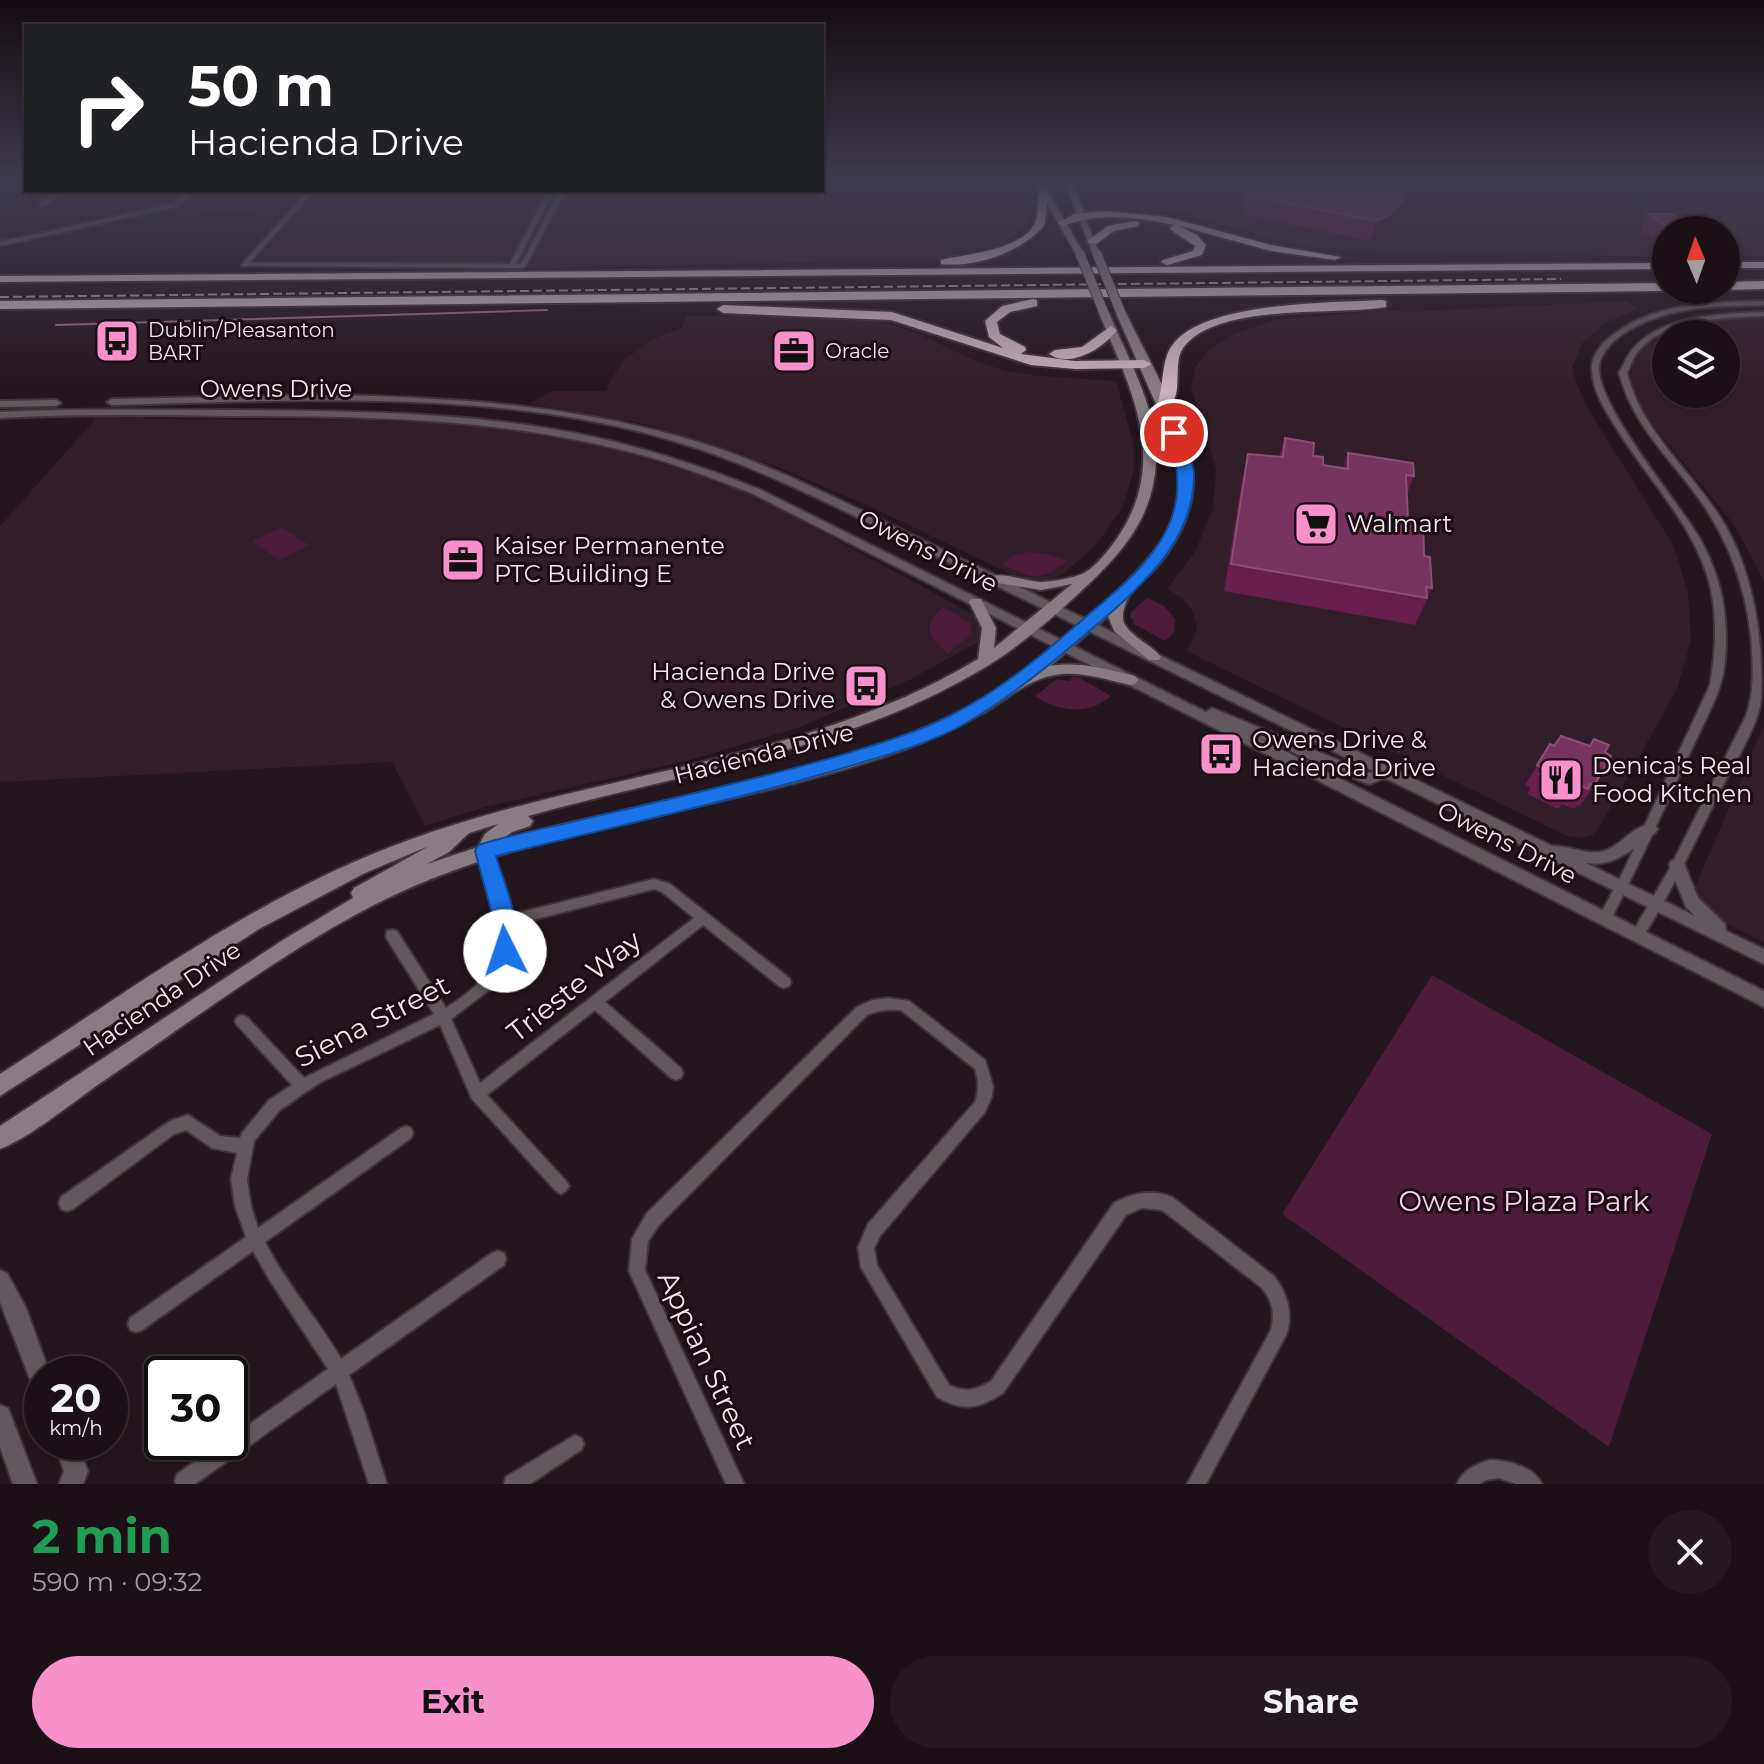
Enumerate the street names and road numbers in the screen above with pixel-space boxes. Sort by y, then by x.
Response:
street label: Owens Drive [200,374,352,403]
street label: Owens Drive [854,503,1003,598]
street label: Hacienda Drive [671,717,857,790]
street label: Owens Drive [1433,795,1582,890]
street label: Trieste Way [500,923,648,1049]
street label: Hacienda Drive [77,935,246,1062]
street label: Siena Street [289,967,455,1075]
street label: Appian Street [651,1265,763,1455]

